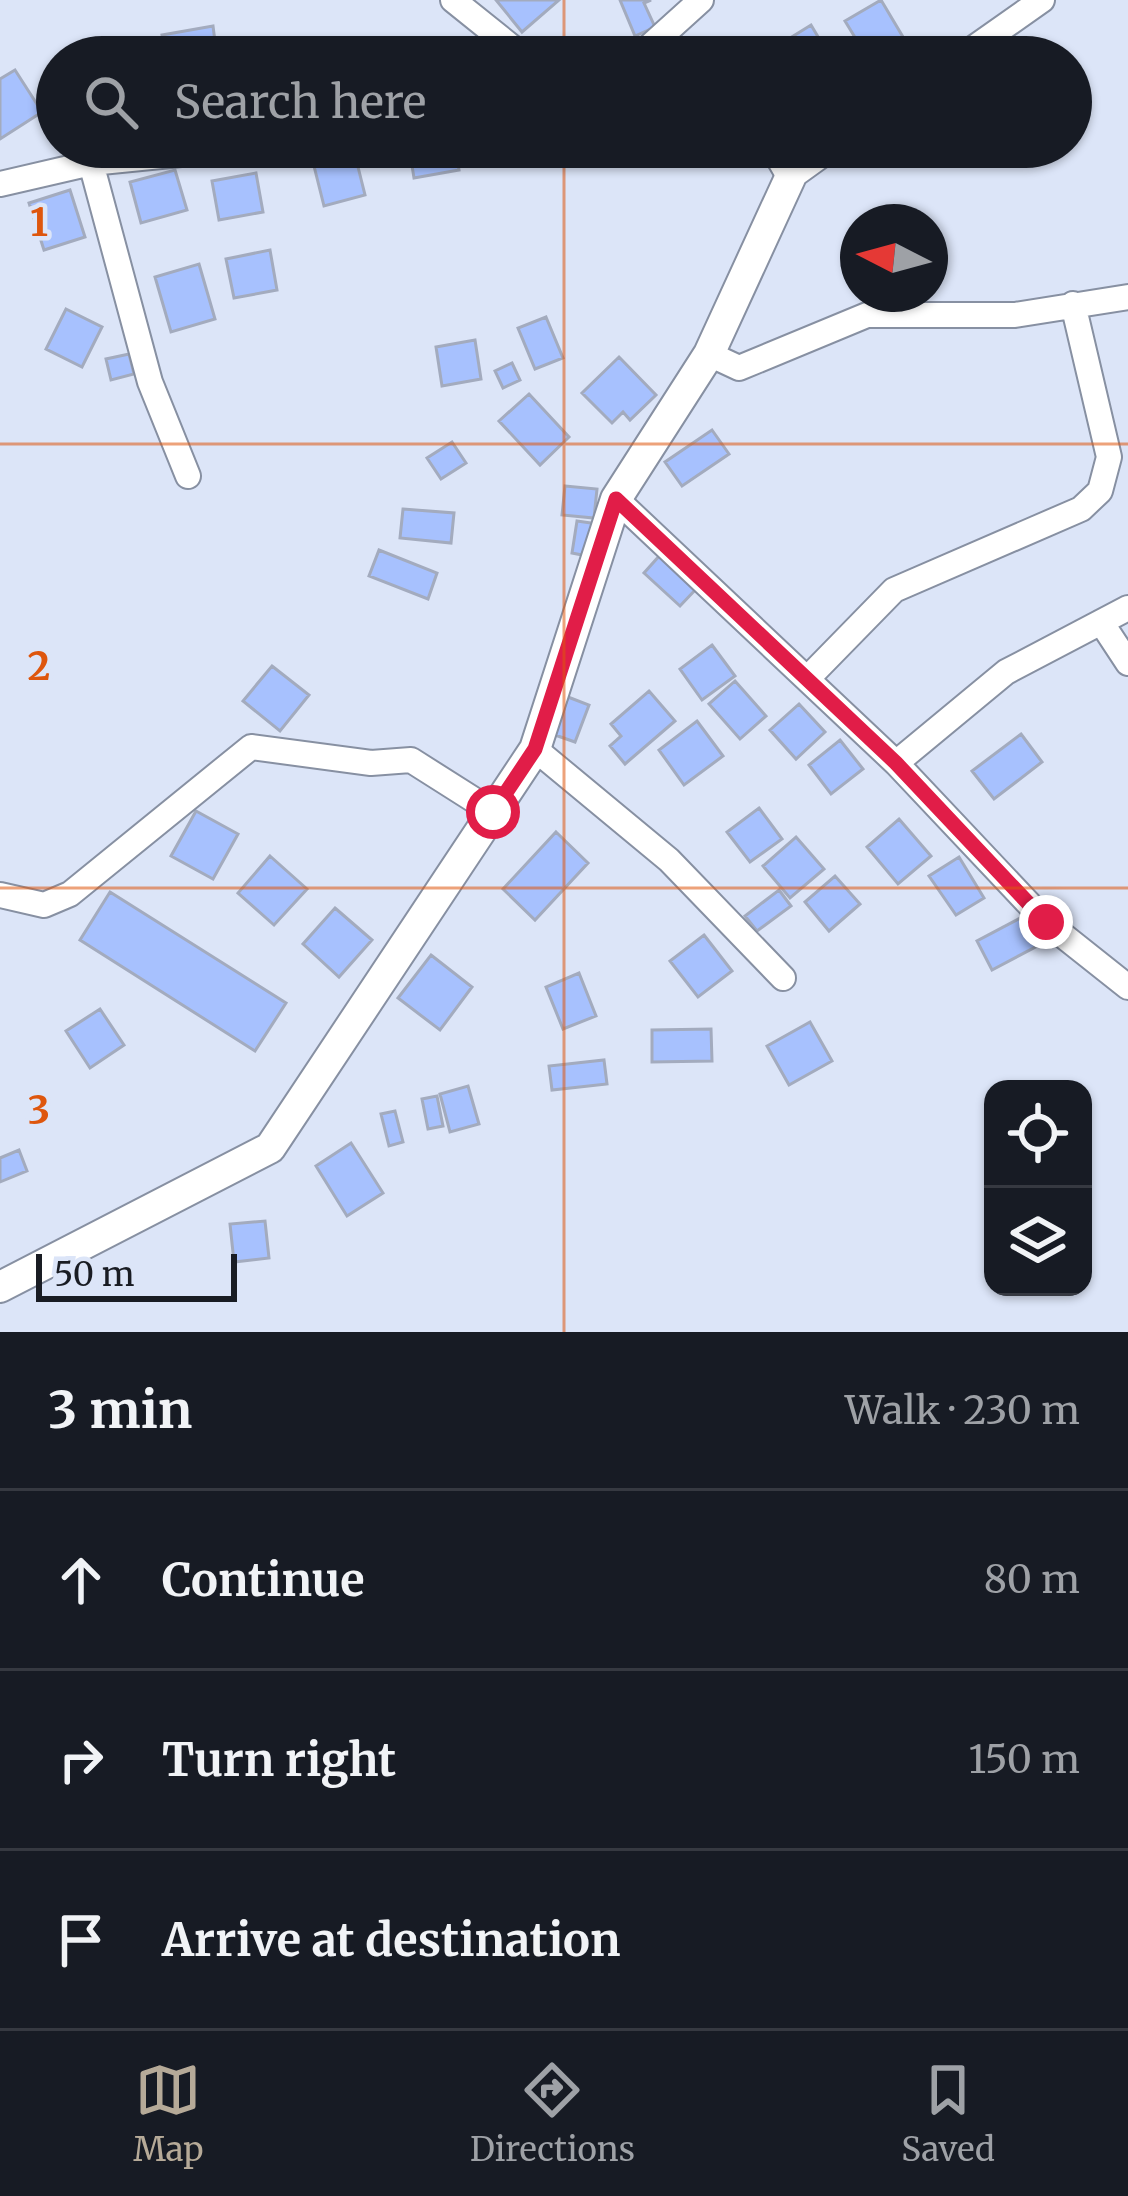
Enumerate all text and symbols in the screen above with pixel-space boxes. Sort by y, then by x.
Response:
search box [36,36,1092,168]
icon: search [78,69,144,135]
text: Search here [174,74,426,130]
text: 1 [30,198,48,247]
north arrow [840,204,948,312]
text: 2 [28,642,50,691]
route start [466,785,520,839]
route end [1019,895,1073,949]
map controls [984,1080,1092,1296]
button: locate [984,1080,1092,1188]
text: 3 [28,1086,50,1135]
button: layers [984,1188,1092,1296]
scale bar [36,1248,237,1301]
text: 50 m [54,1254,135,1295]
text: 3 min [48,1378,192,1442]
text: Walk · 230 m [845,1386,1080,1435]
icon: ahead [48,1547,114,1613]
text: Continue [162,1552,364,1608]
text: 80 m [984,1555,1080,1604]
icon: right [48,1727,114,1793]
text: Turn right [162,1732,396,1788]
text: 150 m [968,1735,1080,1784]
icon: arrive [48,1907,114,1973]
text: Arrive at destination [162,1912,620,1968]
tab: Map [133,2057,204,2170]
tab: Directions [470,2057,635,2170]
tab: Saved [901,2057,995,2170]

